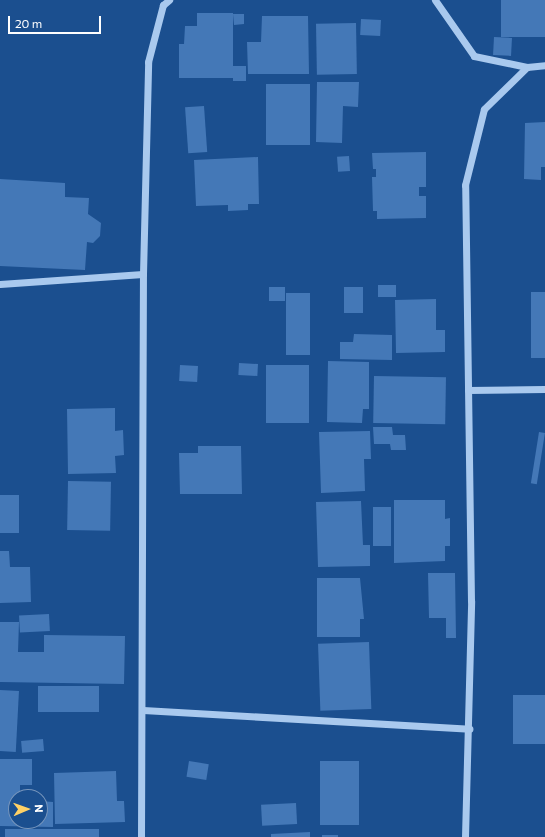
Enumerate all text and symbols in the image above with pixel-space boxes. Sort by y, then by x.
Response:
scale bar [10,8,103,34]
text: 20 m [15,16,42,30]
north arrow [8,789,48,829]
text: N [33,804,46,813]

